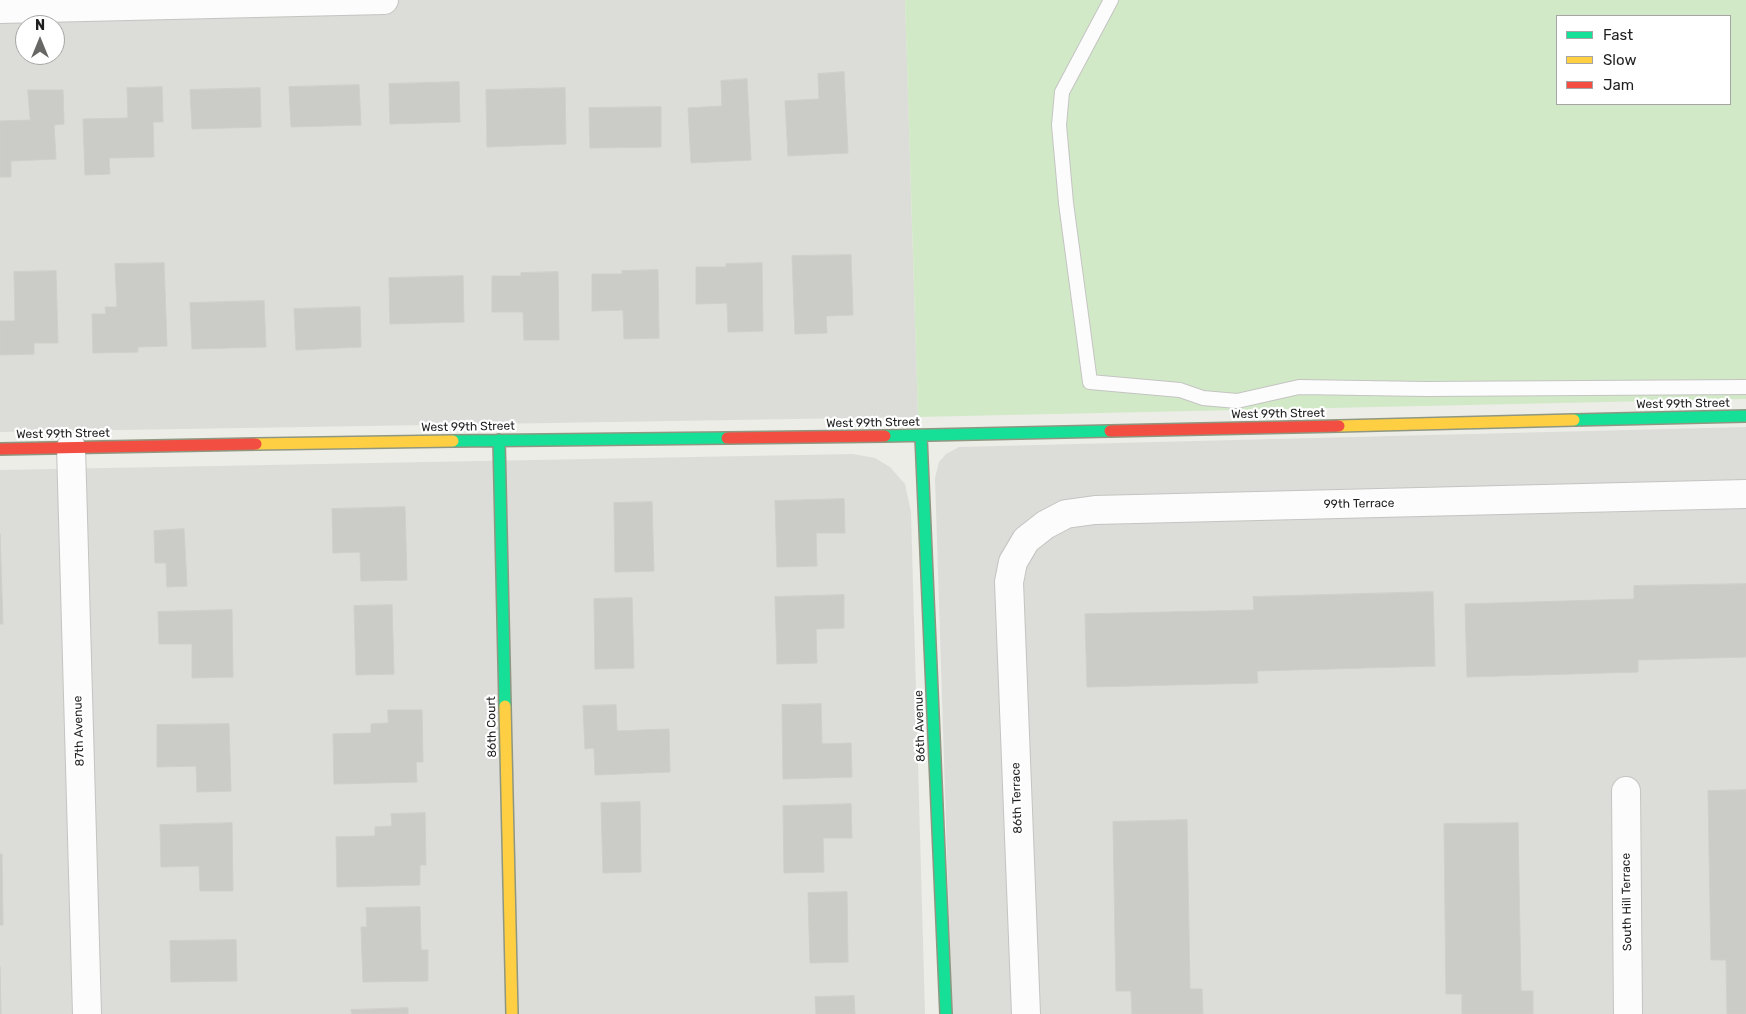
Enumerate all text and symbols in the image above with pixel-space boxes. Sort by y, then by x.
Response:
north arrow [15,15,65,65]
legend [1556,15,1731,105]
text: N [35,17,45,34]
text: Fast [1603,26,1633,44]
text: Slow [1603,51,1636,69]
text: Jam [1603,76,1634,94]
street label: West 99th Street [1636,396,1730,412]
street label: West 99th Street [1231,406,1325,422]
street label: West 99th Street [826,415,920,431]
street label: West 99th Street [421,419,515,435]
street label: West 99th Street [16,426,110,442]
street label: 99th Terrace [1324,496,1394,512]
street label: 86th Avenue [912,690,928,762]
street label: 87th Avenue [71,695,87,767]
street label: 86th Court [484,696,500,758]
street label: 86th Terrace [1009,762,1025,834]
street label: South Hill Terrace [1619,853,1635,951]

